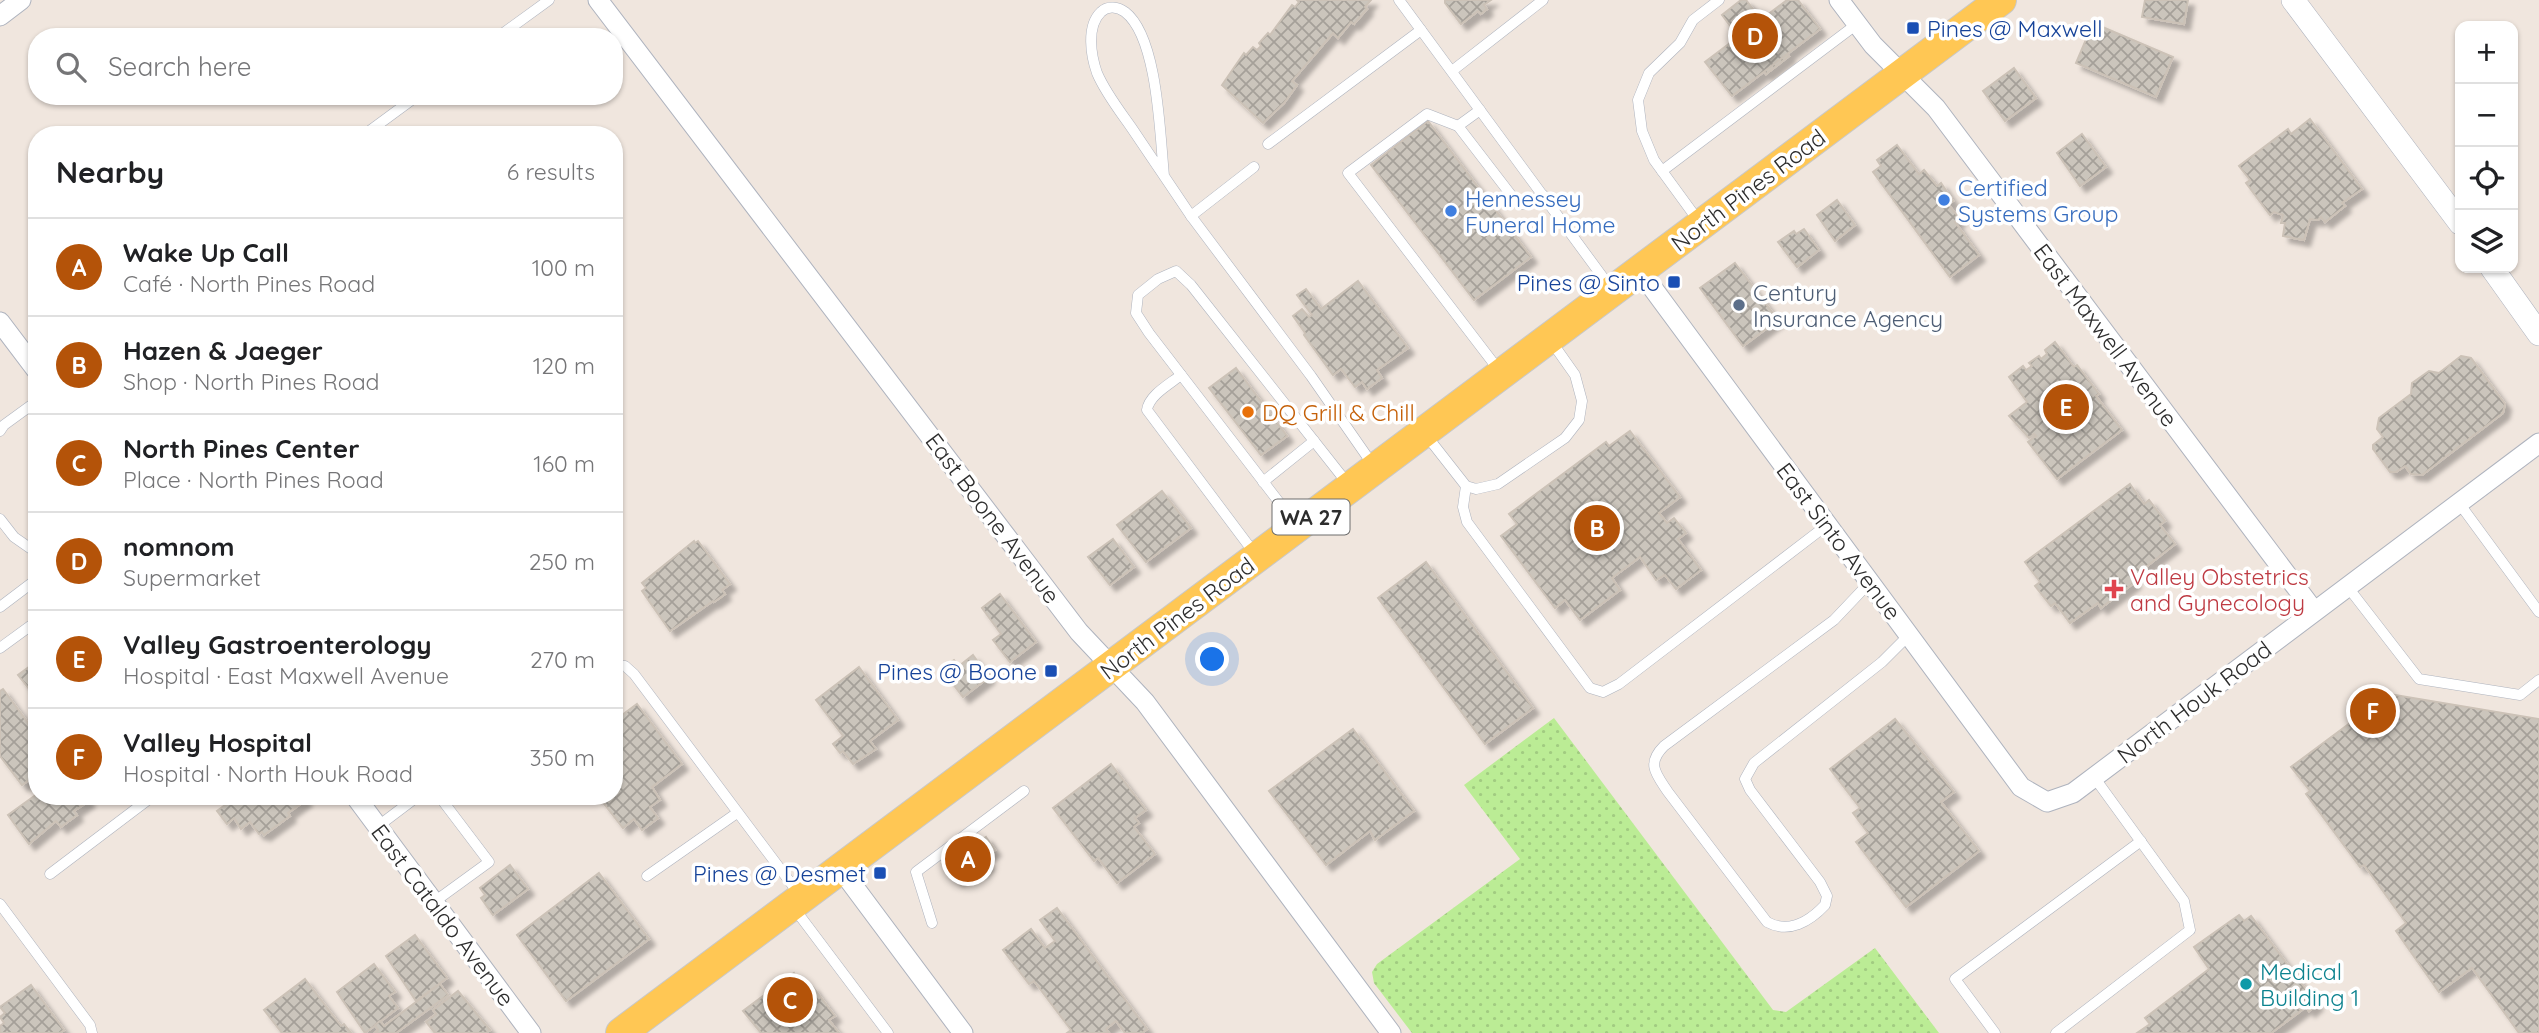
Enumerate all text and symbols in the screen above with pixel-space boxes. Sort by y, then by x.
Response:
pin: D [1732,10,1778,62]
place label: Pines @ Maxwell [1927,14,2103,43]
marker: Pines @ Maxwell [1905,20,1921,36]
map controls [2455,21,2518,273]
button: + [2455,21,2518,84]
search box [28,28,623,105]
icon: search [52,48,90,86]
text: Search here [108,50,252,83]
button: − [2455,84,2518,147]
street label: North Pines Road [1665,123,1831,257]
button: locate [2455,147,2518,210]
text: Nearby [56,153,164,191]
text: 6 results [507,157,595,186]
place label: Certified Systems Group [1958,173,2119,228]
place label: Hennessey Funeral Home [1465,184,1616,239]
marker: Certified Systems Group [1936,192,1952,208]
marker: Hennessey Funeral Home [1443,203,1459,219]
button: layers [2455,210,2518,273]
text: Wake Up Call [123,236,289,269]
street label: East Maxwell Avenue [2028,238,2184,432]
text: A [72,253,86,282]
text: 100 m [532,253,595,282]
place label: Pines @ Sinto [1517,268,1660,297]
text: Café · North Pines Road [123,269,375,298]
marker: Pines @ Sinto [1666,274,1682,290]
place label: Century Insurance Agency [1753,278,1943,333]
marker: Century Insurance Agency [1731,297,1747,313]
text: Hazen & Jaeger [123,334,323,367]
text: B [71,351,87,380]
text: 120 m [533,351,595,380]
text: Shop · North Pines Road [123,367,380,396]
pin: E [2043,381,2089,433]
place label: DQ Grill & Chill [1262,398,1415,427]
marker: DQ Grill & Chill [1240,404,1256,420]
street label: East Boone Avenue [919,427,1067,609]
text: North Pines Center [123,432,360,465]
text: C [72,449,86,478]
text: 160 m [533,449,595,478]
street label: East Sinto Avenue [1770,457,1908,625]
text: Place · North Pines Road [123,465,384,494]
road number: WA 27 [1272,500,1350,534]
pin: B [1574,502,1620,554]
text: nomnom [123,530,234,563]
text: D [71,547,87,576]
text: 250 m [529,547,595,576]
street label: North Pines Road [1094,551,1260,685]
place label: Valley Obstetrics and Gynecology [2130,562,2309,617]
text: Supermarket [123,563,261,592]
marker: Valley Obstetrics and Gynecology [2104,579,2124,599]
text: Valley Gastroenterology [123,628,432,661]
street label: North Houk Road [2111,635,2277,769]
your location [1195,642,1229,676]
text: E [72,645,86,674]
text: 270 m [530,645,595,674]
place label: Pines @ Boone [877,657,1037,686]
text: Hospital · East Maxwell Avenue [123,661,449,690]
marker: Pines @ Boone [1043,663,1059,679]
pin: F [2350,685,2396,737]
text: Valley Hospital [123,726,312,759]
text: F [73,743,85,772]
text: 350 m [529,743,595,772]
text: Hospital · North Houk Road [123,759,413,788]
street label: East Cataldo Avenue [365,818,521,1012]
pin: A [945,833,991,885]
place label: Pines @ Desmet [693,859,866,888]
marker: Pines @ Desmet [872,865,888,881]
place label: Medical Building 1 [2260,957,2359,1012]
pin: C [767,974,813,1026]
marker: Medical Building 1 [2238,976,2254,992]

